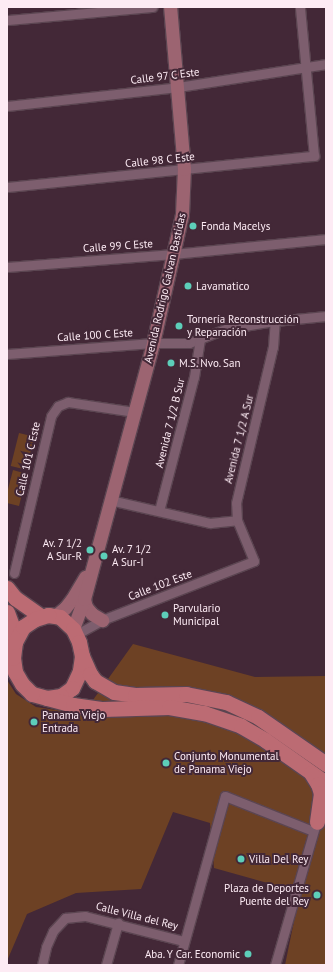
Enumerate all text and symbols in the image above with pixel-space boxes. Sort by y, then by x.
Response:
street label: Calle 97 C Este [129,65,201,87]
street label: Calle 98 C Este [124,150,196,170]
street label: Avenida Rodrigo Galvan Bastidas [141,212,189,364]
place label: Fonda Macelys [201,219,270,233]
marker: Fonda Macelys [188,221,198,231]
street label: Calle 99 C Este [82,237,154,255]
place label: Lavamatico [196,279,249,293]
marker: Lavamatico [183,281,193,291]
place label: Tornería Reconstrucción y Reparación [187,313,299,339]
marker: Tornería Reconstrucción y Reparación [174,321,184,331]
street label: Calle 100 C Este [56,326,134,344]
place label: M.S. Nvo. San [179,356,242,370]
marker: M.S. Nvo. San [166,358,176,368]
street label: Avenida 7 1/2 B Sur [152,376,188,470]
street label: Avenida 7 1/2 A Sur [221,392,257,486]
street label: Calle 101 C Este [13,420,43,498]
place label: Av. 7 1/2 A Sur-R [41,537,82,563]
place label: Av. 7 1/2 A Sur-I [112,543,153,569]
marker: Av. 7 1/2 A Sur-R [85,545,95,555]
marker: Av. 7 1/2 A Sur-I [99,551,109,561]
street label: Calle 102 Este [126,567,194,603]
place label: Parvulario Municipal [173,602,220,628]
marker: Parvulario Municipal [160,610,170,620]
place label: Panama Viejo Entrada [42,709,106,735]
marker: Panama Viejo Entrada [29,717,39,727]
place label: Conjunto Monumental de Panama Viejo [174,750,279,776]
marker: Conjunto Monumental de Panama Viejo [161,758,171,768]
place label: Villa Del Rey [249,852,308,866]
marker: Villa Del Rey [236,854,246,864]
place label: Plaza de Deportes Puente del Rey [224,882,309,908]
marker: Plaza de Deportes Puente del Rey [312,890,322,900]
street label: Calle Villa del Rey [94,899,180,933]
place label: Aba. Y Car. Economic [143,947,240,961]
marker: Aba. Y Car. Economic [243,949,253,959]

